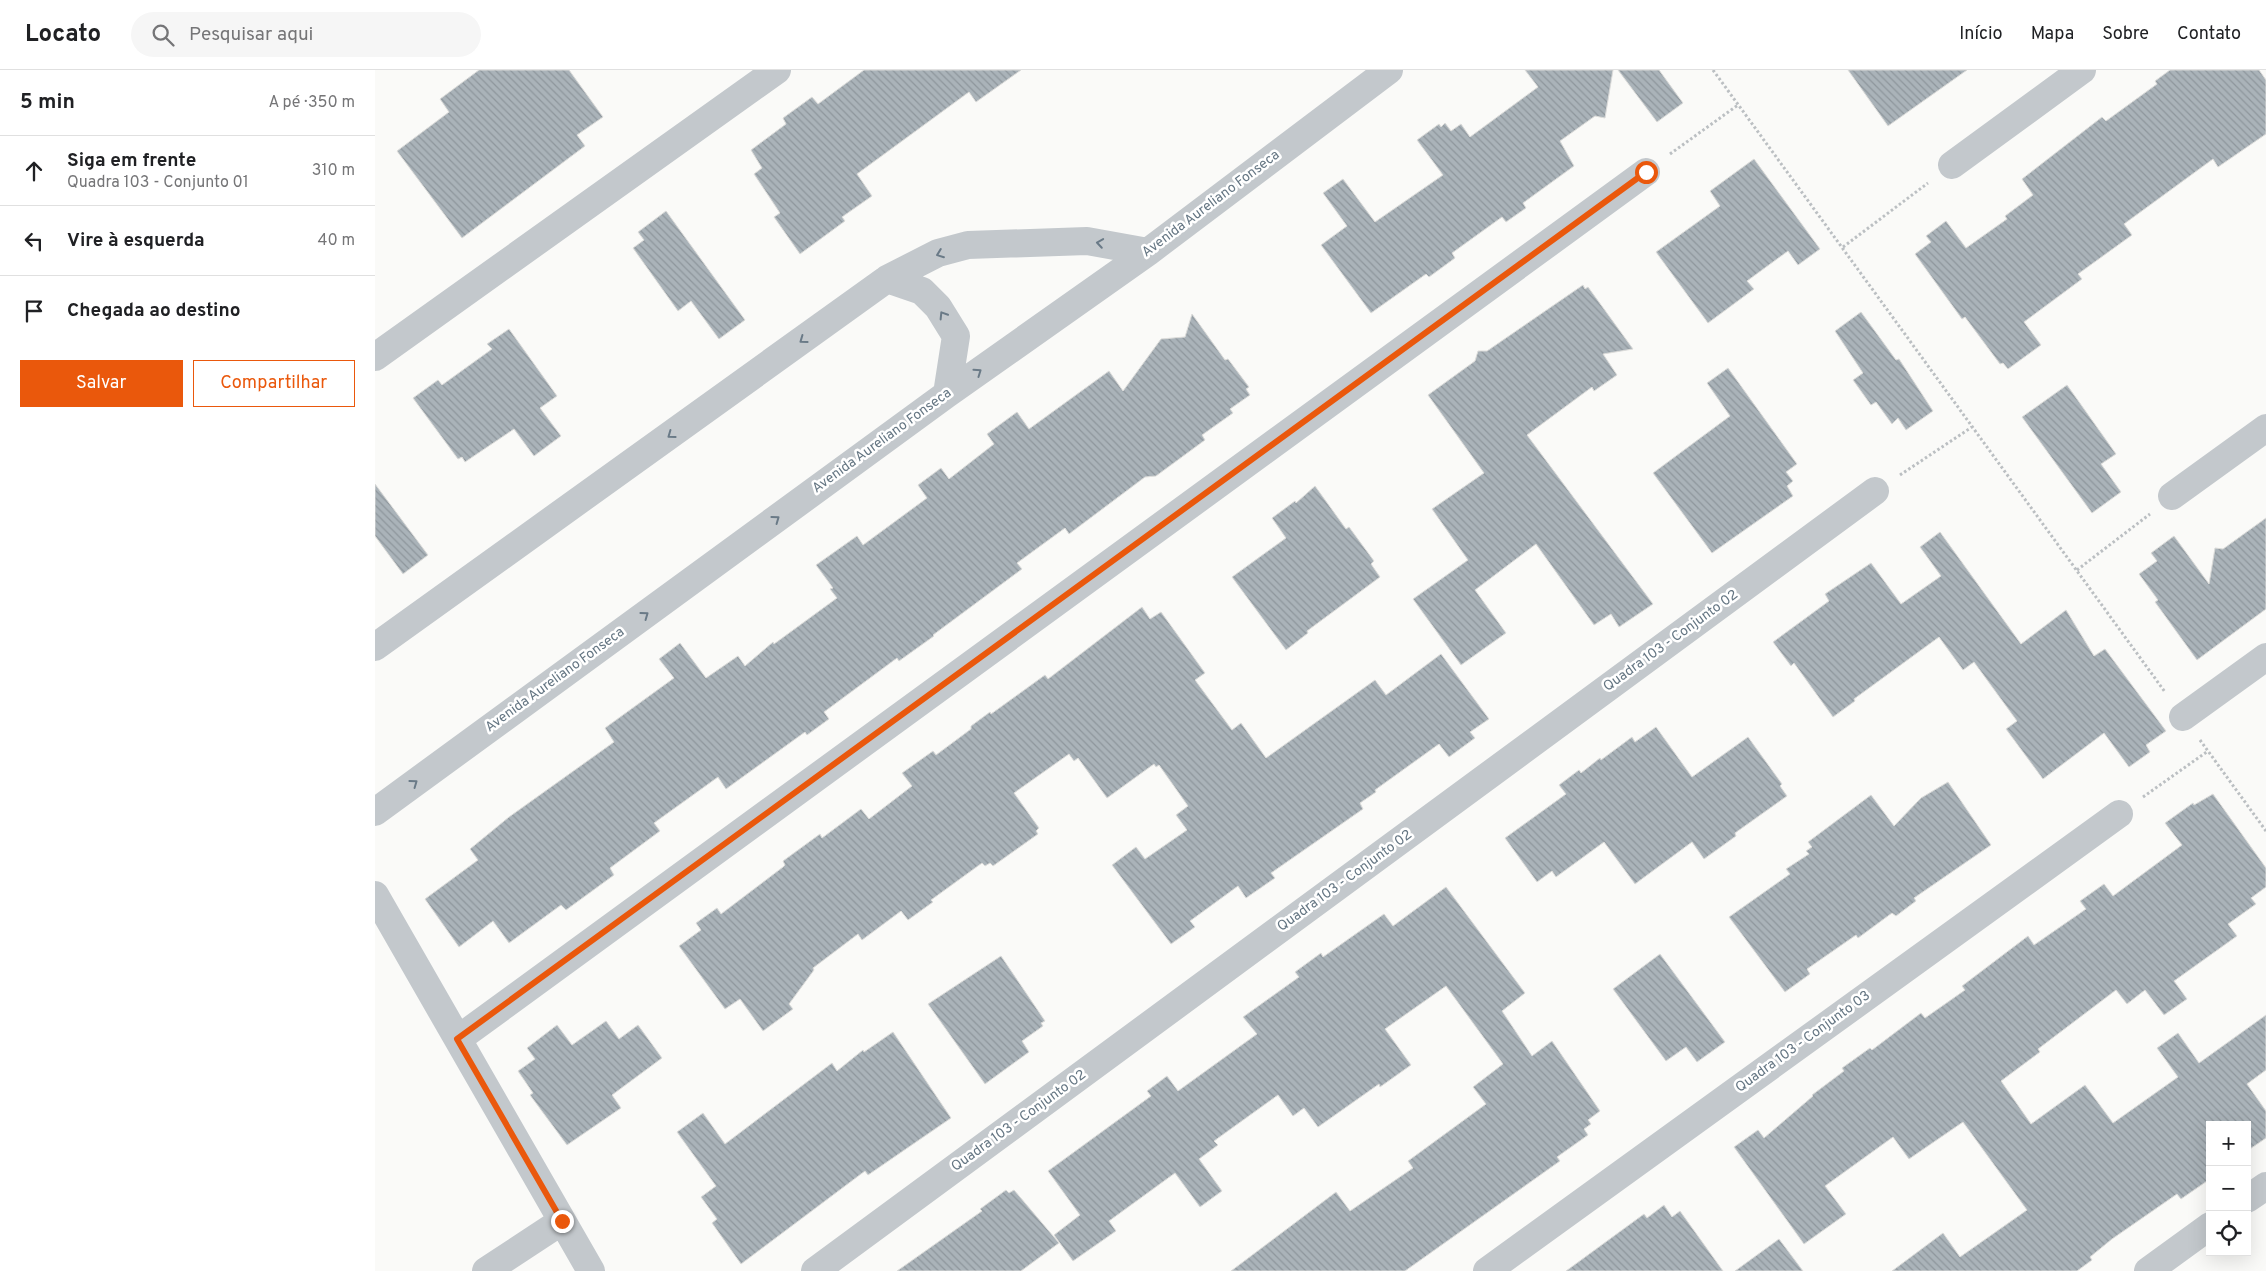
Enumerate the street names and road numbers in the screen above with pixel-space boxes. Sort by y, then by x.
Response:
street label: Avenida Aureliano Fonseca [1139,147,1283,261]
street label: Avenida Aureliano Fonseca [809,385,955,497]
street label: Quadra 103 - Conjunto 02 [1600,586,1742,696]
street label: Avenida Aureliano Fonseca [482,624,628,736]
street label: Quadra 103 - Conjunto 02 [1274,826,1416,936]
street label: Quadra 103 - Conjunto 03 [1732,987,1874,1097]
street label: Quadra 103 - Conjunto 02 [948,1066,1090,1176]

